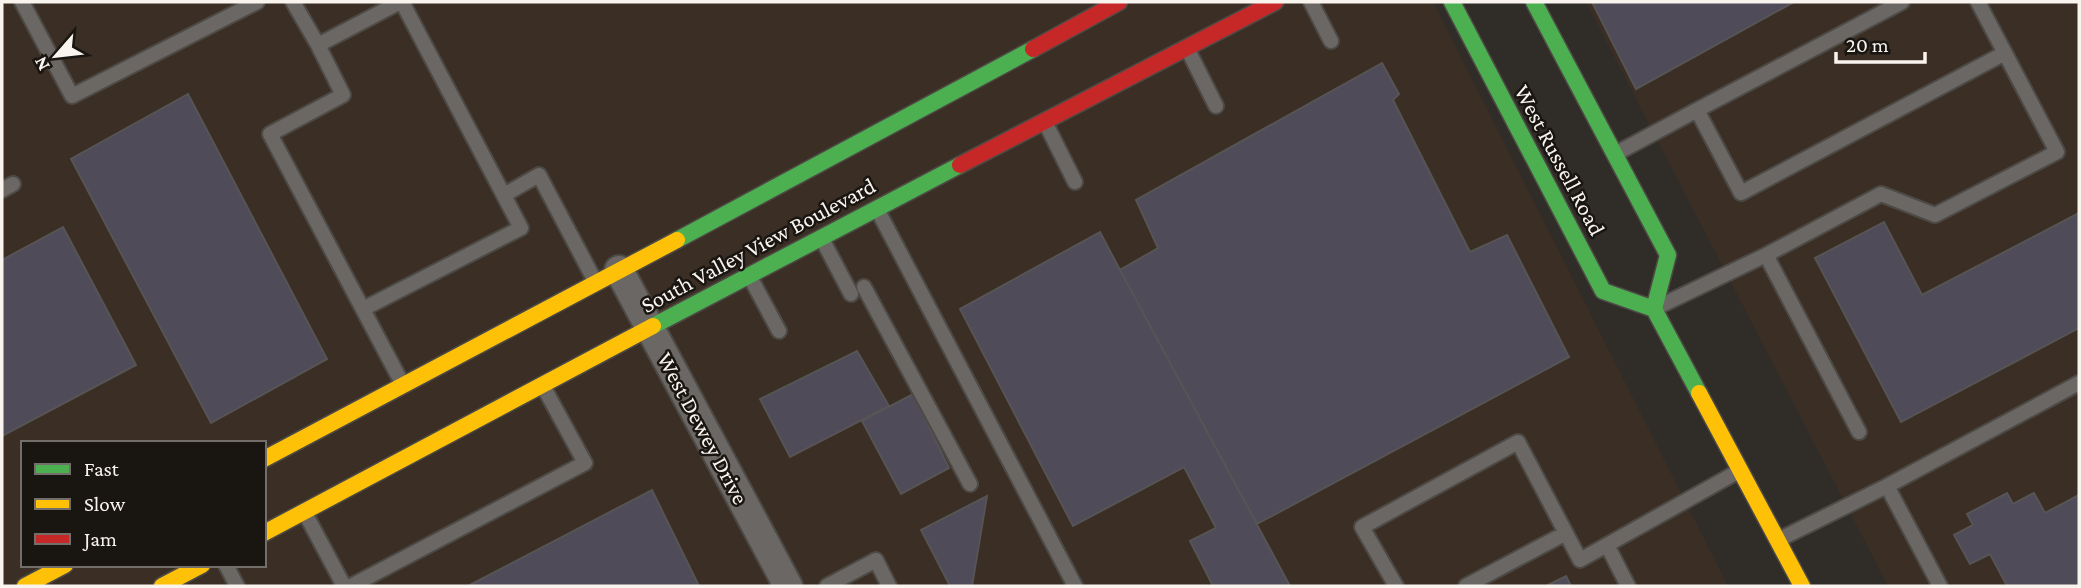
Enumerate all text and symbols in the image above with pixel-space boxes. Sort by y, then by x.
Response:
north arrow [21,21,91,91]
scale bar [1836,21,1925,65]
text: 20 m [1846,33,1889,57]
text: N [29,53,54,74]
street label: West Russell Road [1509,80,1611,240]
street label: South Valley View Boulevard [636,172,880,318]
street label: West Dewey Drive [652,348,754,508]
legend [21,441,266,567]
text: Fast [84,457,120,481]
text: Slow [84,492,126,516]
text: Jam [82,527,117,551]

